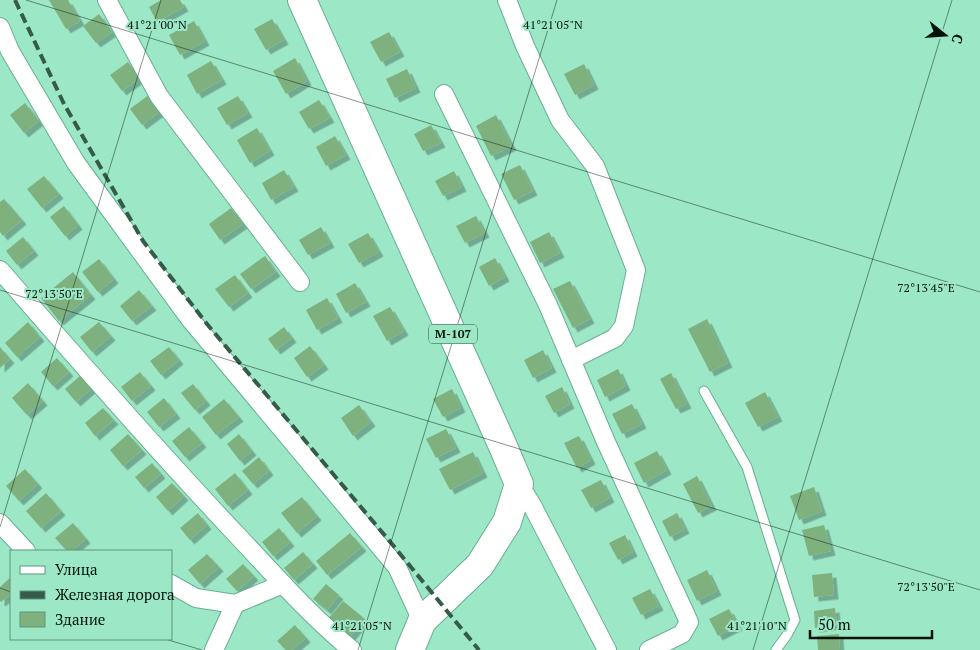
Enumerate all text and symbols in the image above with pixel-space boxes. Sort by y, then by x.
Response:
north arrow [920,10,970,60]
text: 41°21'00"N [127,17,187,32]
text: 41°21'05"N [523,17,583,32]
text: С [947,32,968,46]
text: 72°13'45"E [897,280,955,295]
text: 72°13'50"E [25,286,83,301]
road number: М-107 [429,324,477,344]
legend [10,550,172,640]
text: Улица [55,559,98,579]
text: 72°13'50"E [897,579,955,594]
text: Железная дорога [55,584,175,604]
scale bar [810,608,932,640]
text: Здание [55,609,105,629]
text: 50 m [818,614,851,634]
text: 41°21'05"N [332,618,392,633]
text: 41°21'10"N [727,618,787,633]

